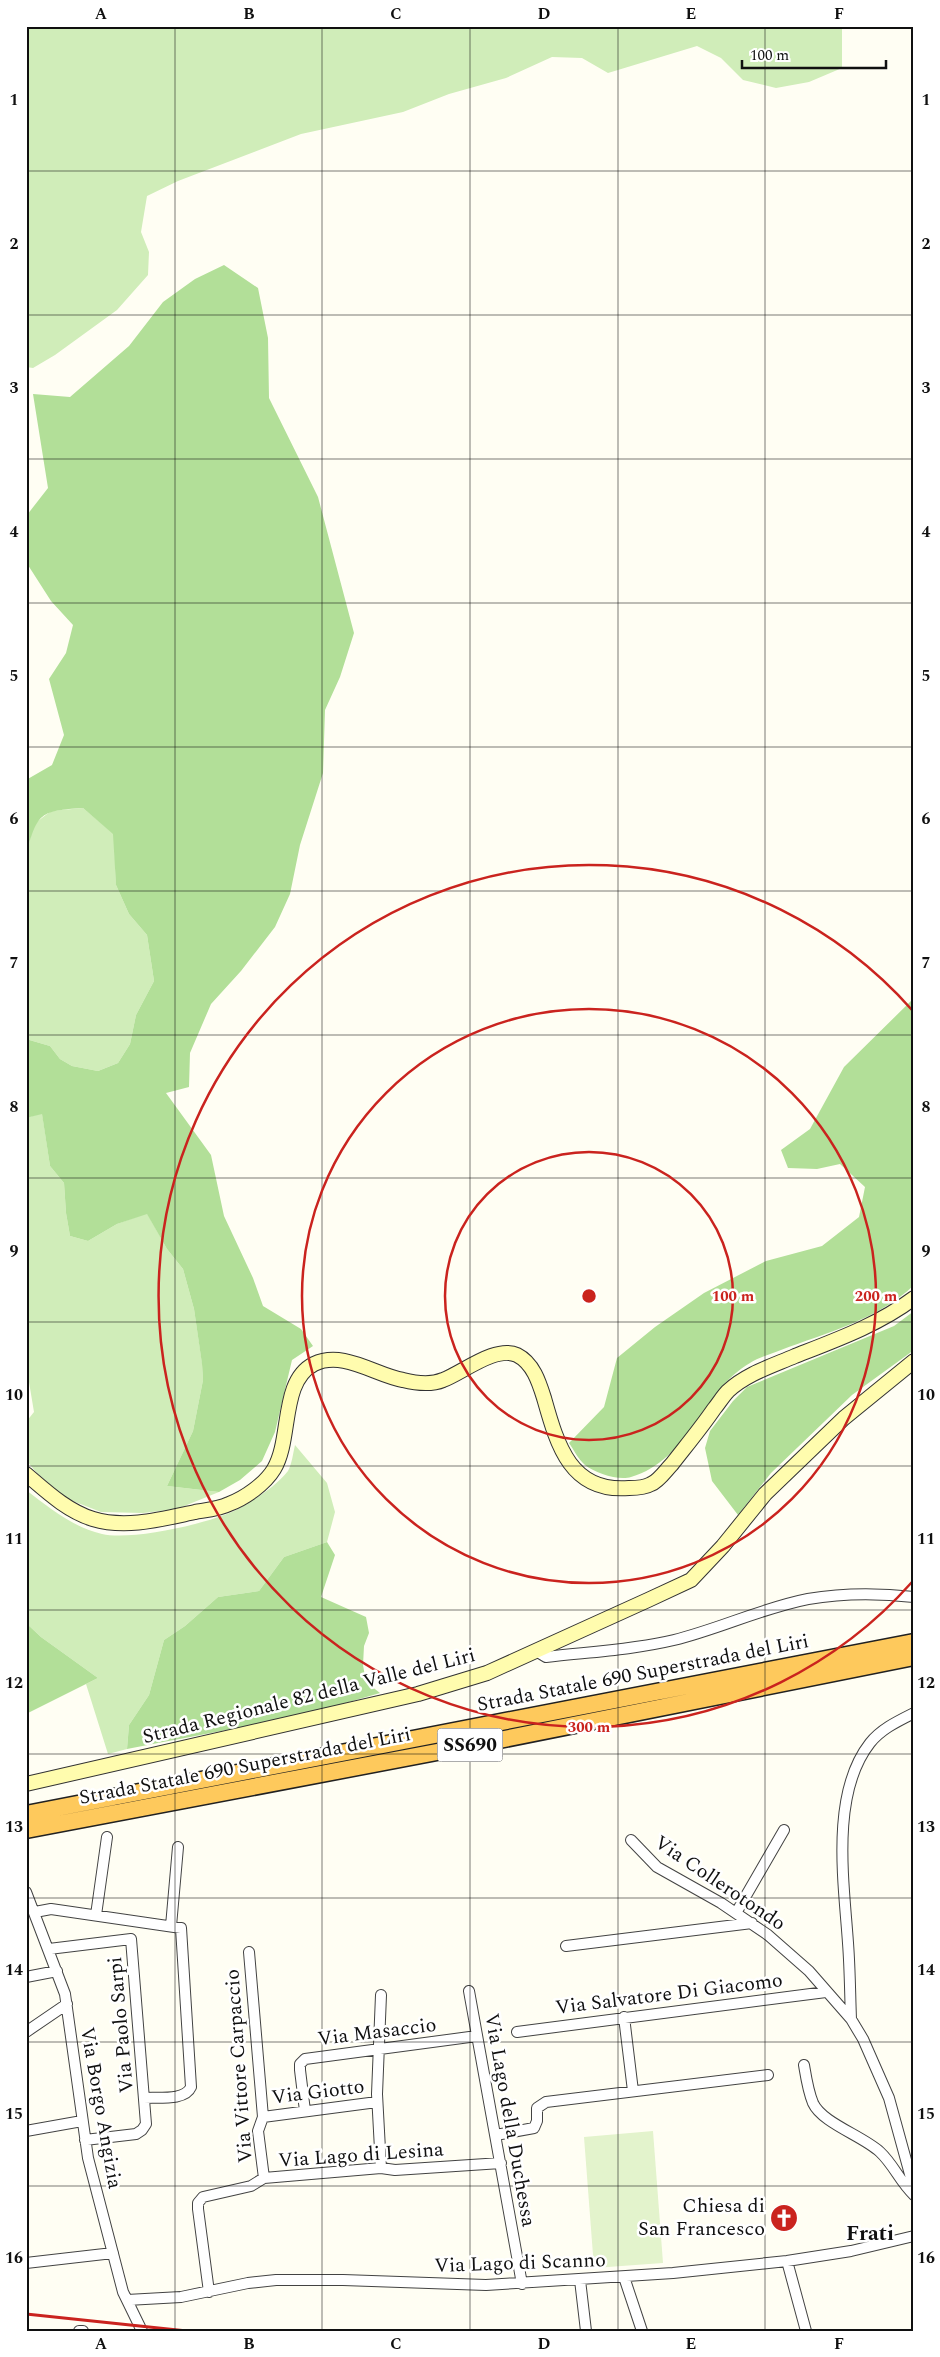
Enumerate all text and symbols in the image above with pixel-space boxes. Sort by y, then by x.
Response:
text: A [95,2,108,26]
text: B [243,2,255,26]
text: C [390,2,402,26]
text: D [538,2,551,26]
text: E [686,2,696,26]
text: F [834,2,844,26]
scale bar [742,38,886,70]
text: 100 m [750,44,789,67]
text: 1 [10,88,18,112]
text: 1 [922,88,930,112]
text: 2 [10,232,19,256]
text: 2 [922,232,931,256]
text: 3 [10,376,19,400]
text: 3 [922,376,931,400]
text: 4 [10,520,19,544]
text: 4 [922,520,931,544]
text: 5 [10,664,18,688]
text: 5 [922,664,930,688]
text: 6 [10,807,19,831]
text: 6 [922,807,931,831]
text: 7 [10,951,19,975]
text: 7 [922,951,931,975]
text: 8 [10,1095,19,1119]
text: 8 [922,1095,931,1119]
text: 9 [10,1239,19,1263]
text: 9 [922,1239,931,1263]
text: 100 m [712,1285,755,1308]
text: 200 m [855,1285,898,1308]
centre of rings [580,1287,598,1305]
text: 10 [5,1383,23,1407]
text: 10 [917,1383,935,1407]
text: 11 [5,1527,23,1551]
text: 11 [917,1527,935,1551]
street label: Strada Statale 690 Superstrada del Liri [475,1626,811,1720]
street label: Strada Regionale 82 della Valle del Liri [140,1640,478,1752]
text: 12 [5,1671,23,1695]
text: 12 [917,1671,935,1695]
text: 300 m [568,1716,611,1739]
street label: Strada Statale 690 Superstrada del Liri [77,1719,413,1813]
road number: SS690 [438,1728,502,1762]
text: 13 [5,1815,23,1839]
text: 13 [917,1815,935,1839]
street label: Via Collerotondo [648,1828,792,1938]
street label: Via Paolo Sarpi [100,1956,142,2094]
text: 14 [5,1958,23,1982]
text: 14 [917,1958,935,1982]
street label: Via Salvatore Di Giacomo [554,1965,784,2023]
street label: Via Vittore Carpaccio [217,1968,261,2164]
street label: Via Masaccio [316,2010,438,2054]
street label: Via Lago della Duchessa [476,2011,544,2229]
street label: Via Borgo Angizia [72,2025,130,2191]
street label: Via Giotto [270,2071,366,2113]
text: 15 [5,2102,23,2126]
text: 15 [917,2102,935,2126]
street label: Via Lago di Lesina [277,2134,445,2176]
place label: Chiesa di San Francesco [638,2191,765,2244]
church icon: Chiesa di San Francesco [769,2203,799,2233]
district label: Frati [846,2218,894,2250]
street label: Via Lago di Scanno [434,2245,606,2281]
text: 16 [5,2246,23,2270]
text: 16 [917,2246,935,2270]
text: A [95,2332,108,2356]
text: B [243,2332,255,2356]
text: C [390,2332,402,2356]
text: D [538,2332,551,2356]
text: E [686,2332,696,2356]
text: F [834,2332,844,2356]

